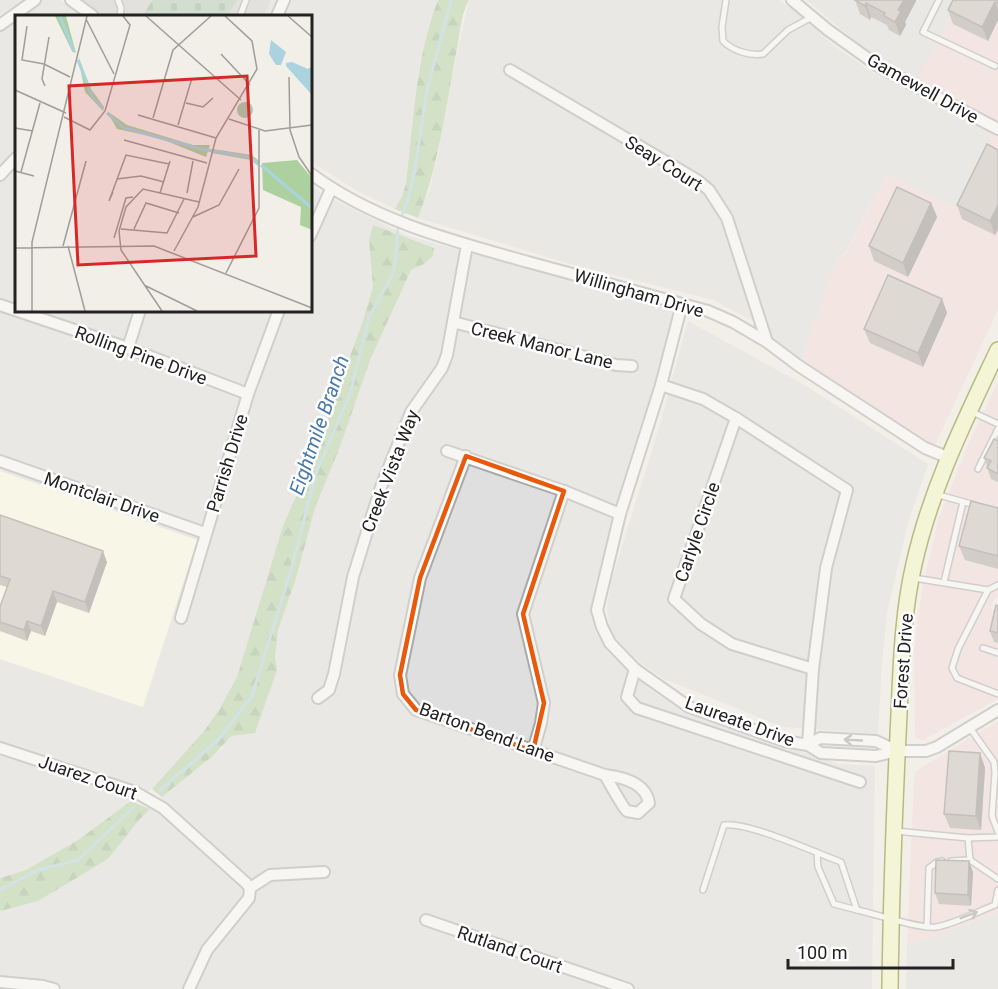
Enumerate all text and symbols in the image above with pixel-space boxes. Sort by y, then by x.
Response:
inset map [15,15,312,312]
street label: Gamewell Drive [864,49,982,127]
street label: Seay Court [621,131,707,195]
street label: Willingham Drive [572,264,706,322]
street label: Creek Manor Lane [469,317,615,373]
street label: Rolling Pine Drive [72,321,210,389]
water label: Eightmile Branch [284,352,354,498]
street label: Creek Vista Way [357,406,423,535]
street label: Parrish Drive [202,411,252,515]
street label: Montclair Drive [41,467,163,527]
street label: Carlyle Circle [670,479,724,585]
street label: Forest Drive [889,613,917,709]
street label: Laureate Drive [682,691,798,751]
street label: Barton Bend Lane [417,698,557,766]
one-way arrow [843,735,863,746]
street label: Juarez Court [36,750,140,804]
one-way arrow [959,909,978,920]
street label: Rutland Court [455,921,566,977]
scale bar [788,932,953,970]
text: 100 m [797,942,848,963]

